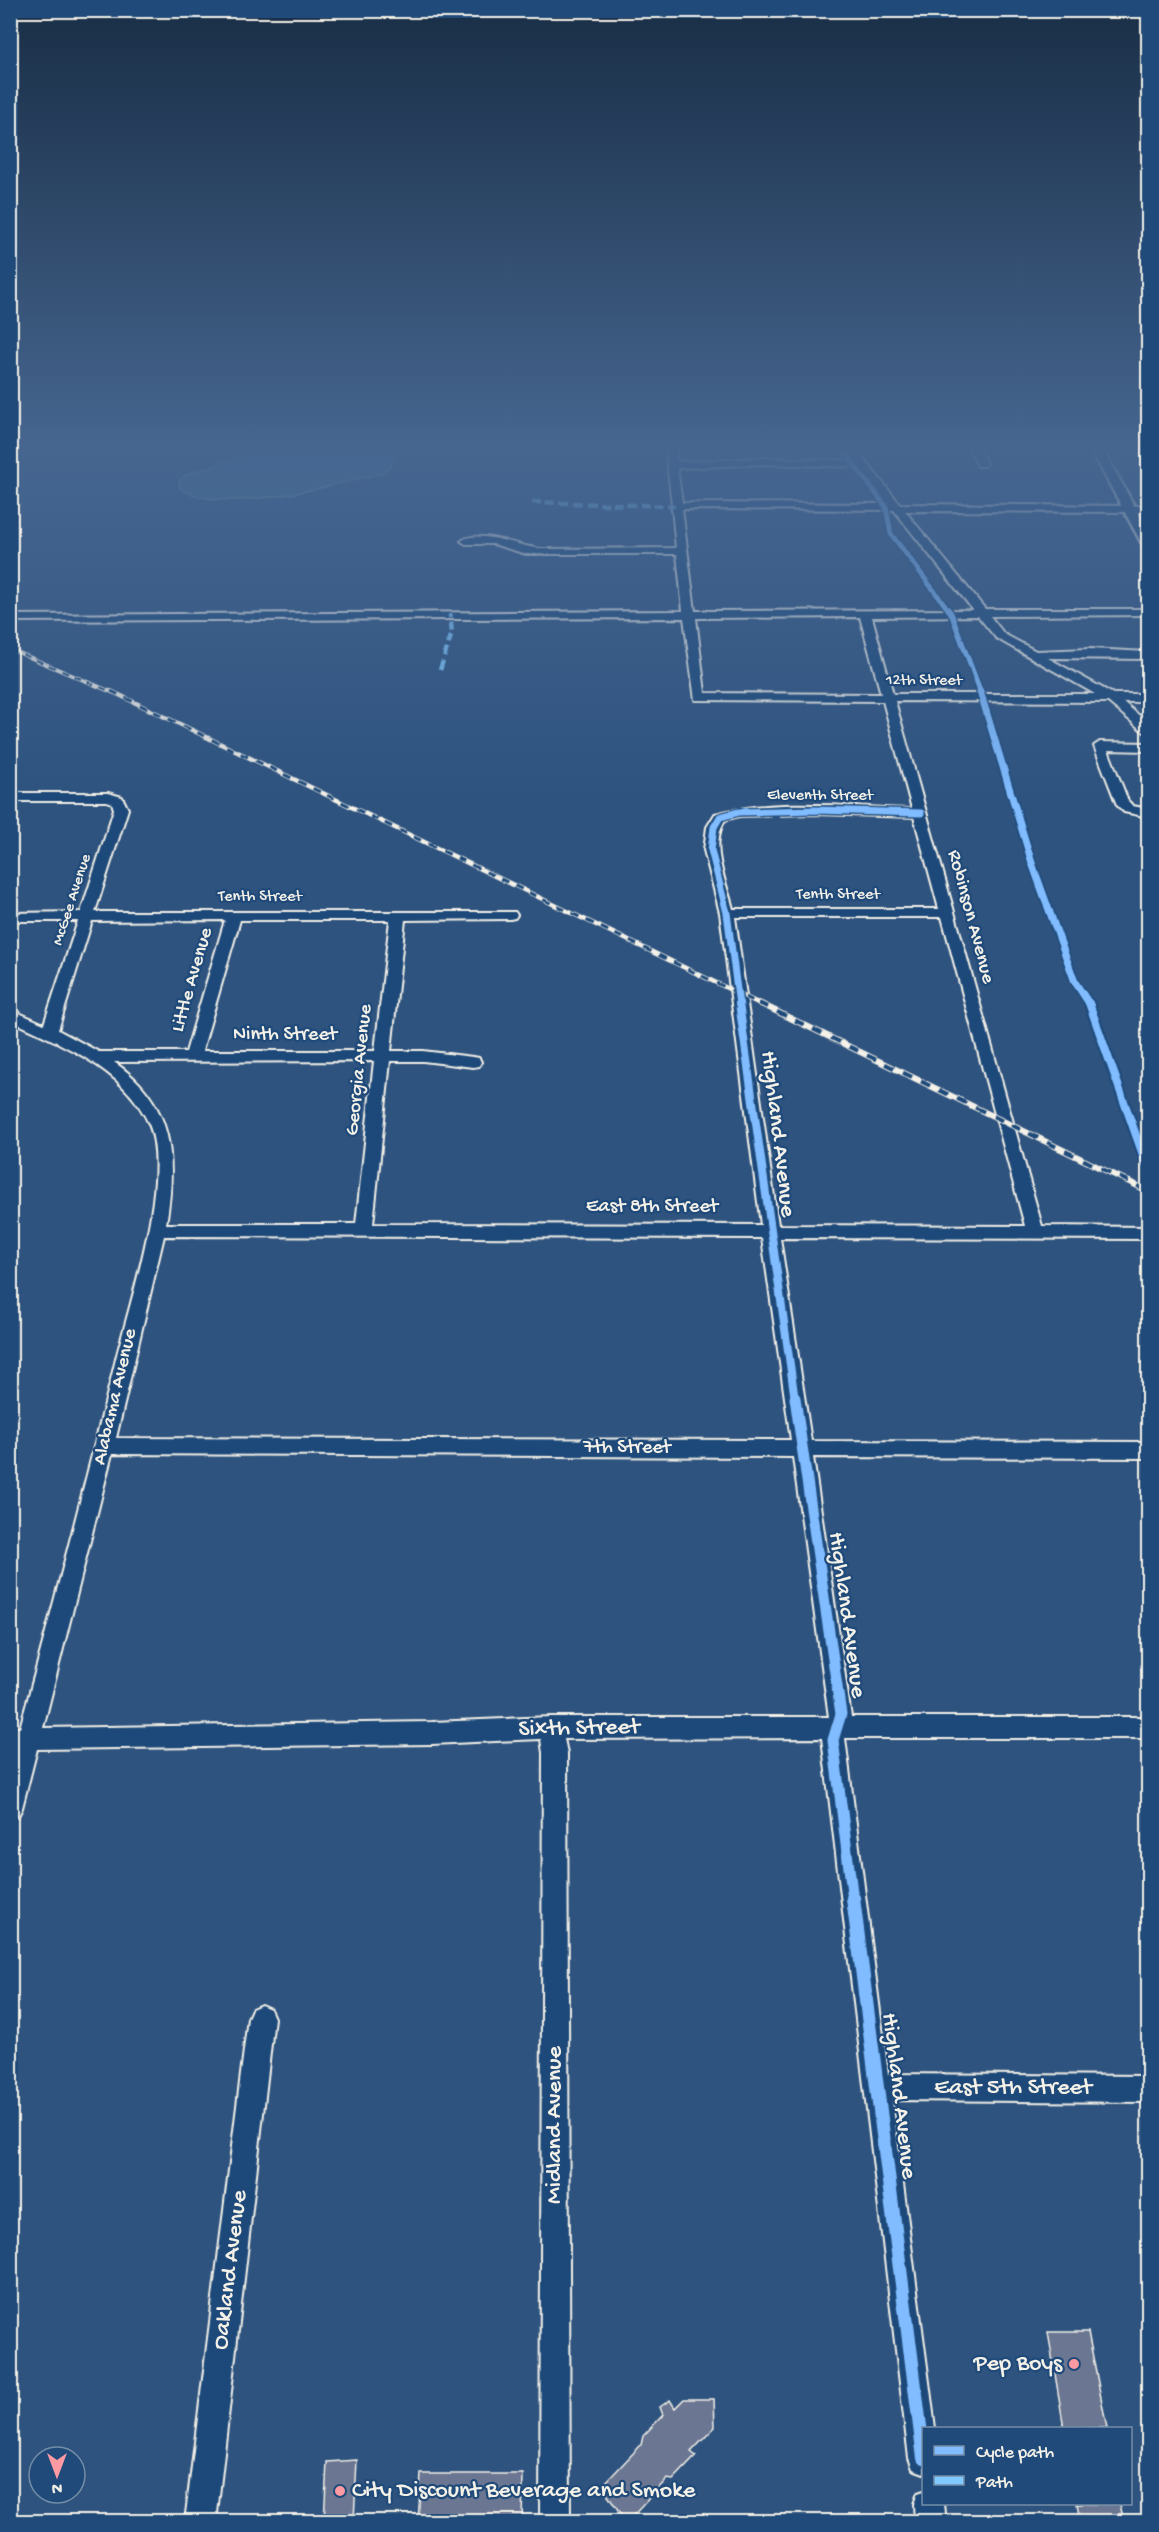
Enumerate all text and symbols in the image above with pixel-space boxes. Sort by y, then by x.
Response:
street label: 12th Street [885,672,963,691]
street label: Eleventh Street [767,787,875,806]
street label: Robinson Avenue [941,848,999,987]
street label: McGee Avenue [49,851,97,948]
street label: Tenth Street [795,886,881,905]
street label: Tenth Street [217,888,303,907]
street label: Little Avenue [167,924,219,1035]
street label: Georgia Avenue [342,1002,378,1137]
street label: Ninth Street [233,1024,339,1047]
street label: Highland Avenue [752,1049,802,1219]
street label: East 8th Street [586,1196,720,1219]
street label: Alabama Avenue [89,1326,143,1467]
street label: 7th Street [582,1437,673,1460]
street label: Highland Avenue [820,1530,872,1700]
street label: Sixth Street [518,1713,642,1745]
street label: Highland Avenue [873,2011,923,2181]
street label: Midland Avenue [541,2045,570,2204]
street label: East 5th Street [934,2074,1094,2103]
street label: Oakland Avenue [207,2188,255,2351]
place label: Pep Boys [973,2350,1063,2379]
marker: Pep Boys [1067,2357,1081,2371]
legend [922,2427,1132,2505]
text: Cycle path [976,2443,1054,2464]
north arrow [27,2445,87,2505]
text: Path [975,2473,1013,2494]
text: N [51,2477,62,2496]
place label: City Discount Beverage and Smoke [352,2477,696,2506]
marker: City Discount Beverage and Smoke [333,2484,347,2498]

